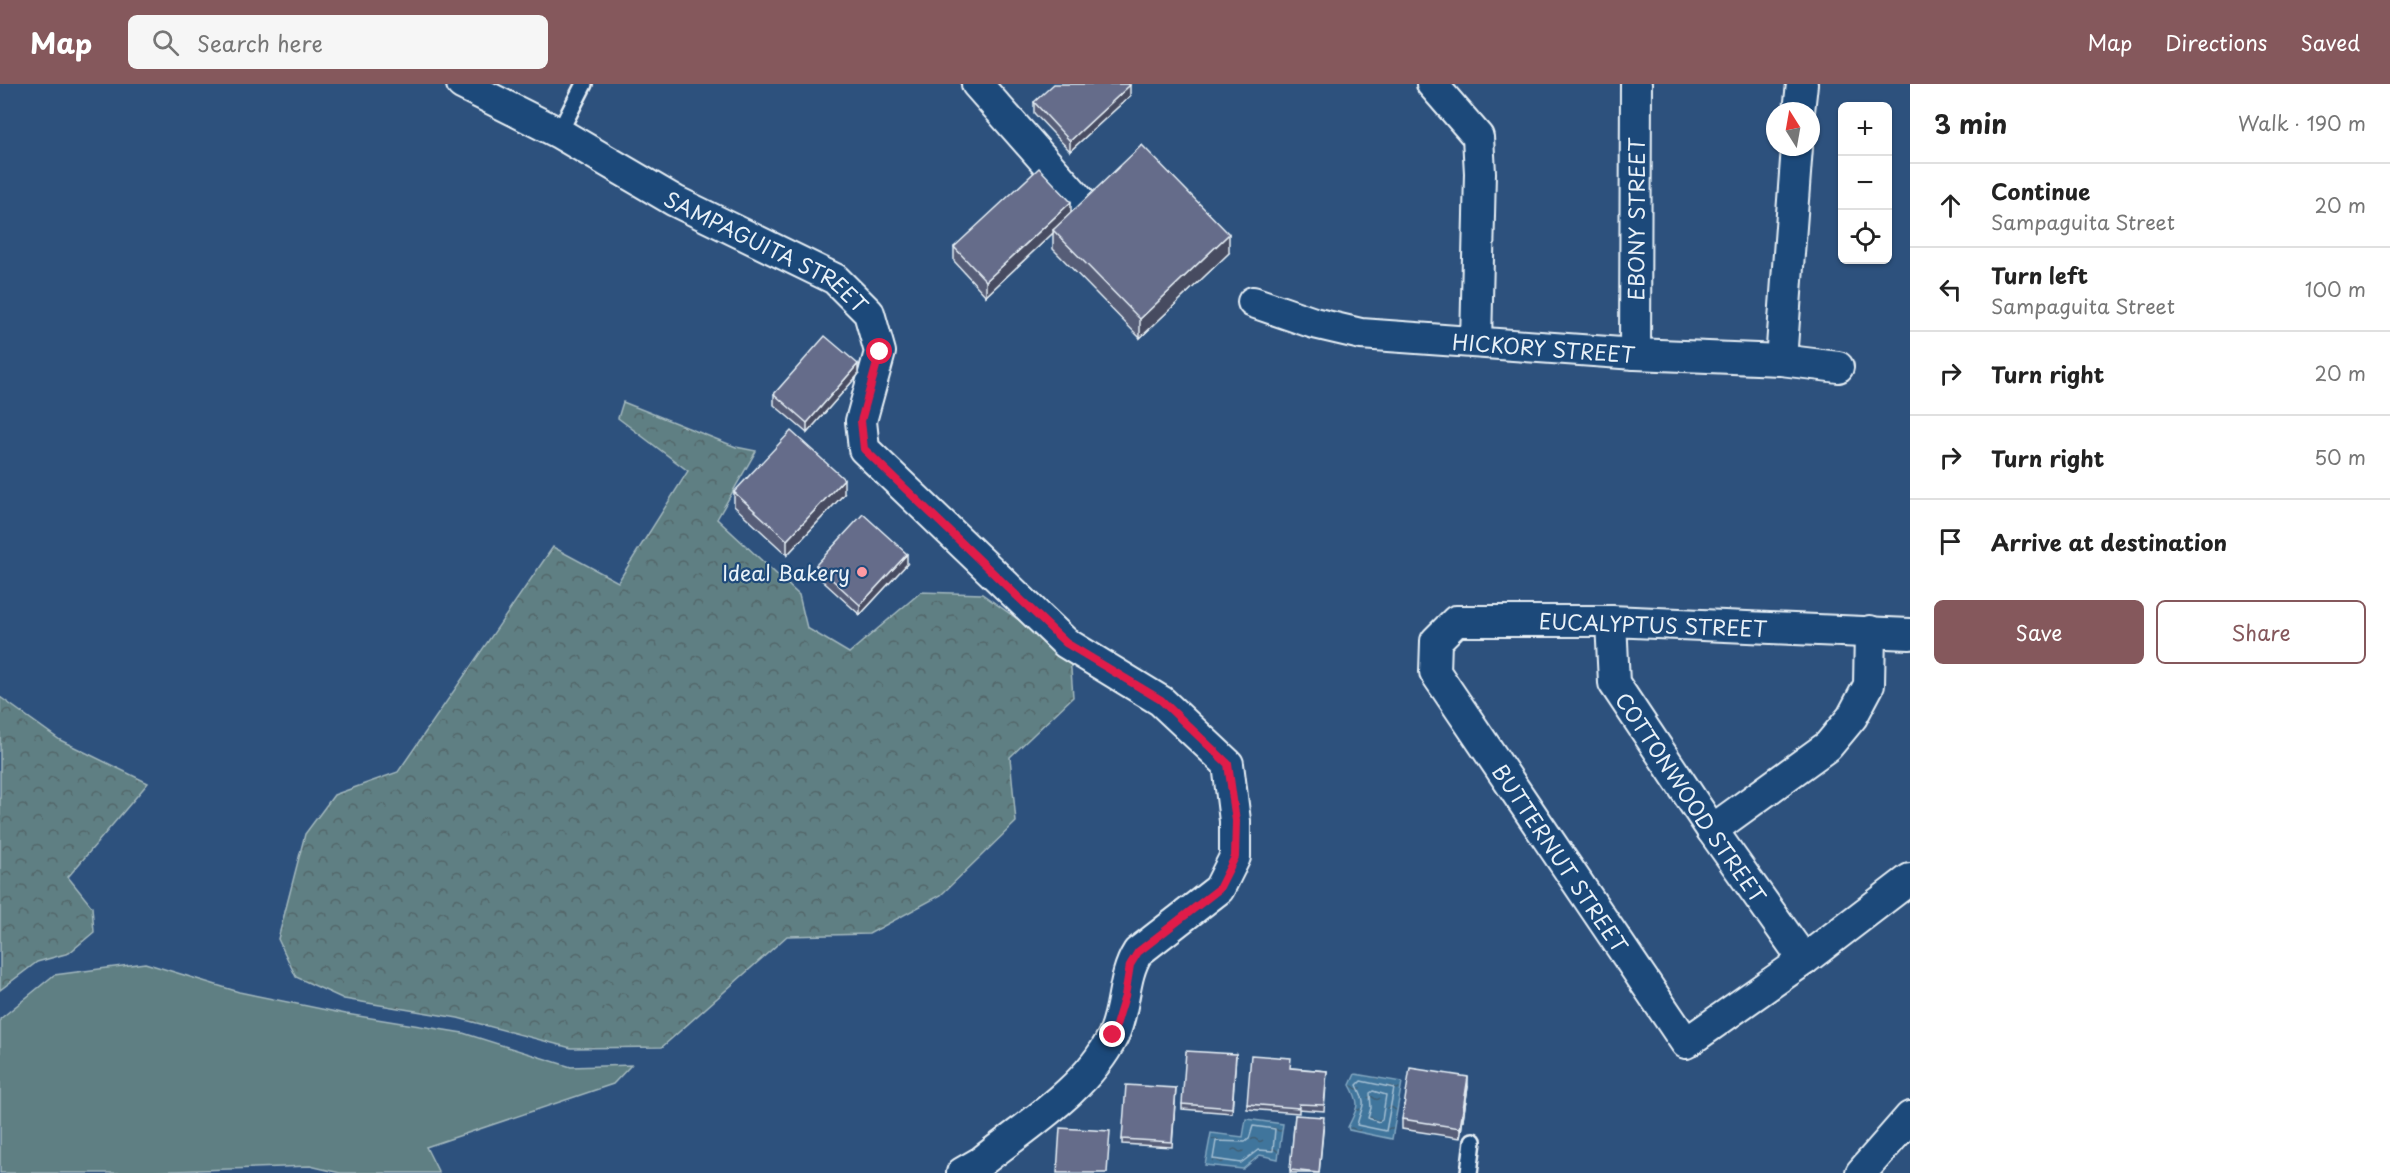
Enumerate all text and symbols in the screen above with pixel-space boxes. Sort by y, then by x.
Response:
search box [128,15,548,69]
text: Map [30,21,92,64]
icon: search [149,26,182,59]
text: Search here [197,26,323,59]
text: Map [2087,26,2132,58]
text: Directions [2165,26,2267,58]
text: Saved [2300,26,2360,58]
north arrow [1766,102,1820,156]
map controls [1838,102,1892,264]
button: + [1838,102,1892,156]
text: 3 min [1934,104,2007,143]
text: Walk · 190 m [2238,108,2366,138]
street label: EBONY STREET [1619,137,1652,301]
button: − [1838,156,1892,210]
text: Continue [1991,174,2090,207]
street label: SAMPAGUITA STREET [658,182,876,320]
icon: ahead [1934,189,1967,222]
text: 20 m [2314,190,2366,220]
text: Sampaguita Street [1991,207,2175,237]
button: locate [1838,210,1892,264]
text: Turn left [1991,258,2088,291]
icon: left [1934,273,1967,306]
text: 100 m [2305,274,2366,304]
text: Sampaguita Street [1991,291,2175,321]
street label: HICKORY STREET [1451,325,1637,370]
route start [866,338,892,364]
icon: right [1934,357,1967,390]
text: Turn right [1991,357,2104,390]
text: 20 m [2314,358,2366,388]
icon: right [1934,441,1967,474]
text: Turn right [1991,441,2104,474]
text: 50 m [2314,442,2366,472]
icon: arrive [1934,525,1967,558]
text: Arrive at destination [1991,525,2227,558]
place label: Ideal Bakery [722,556,850,588]
marker: Ideal Bakery [855,565,869,579]
button: Save [1934,600,2144,664]
button: Share [2156,600,2366,664]
street label: EUCALYPTUS STREET [1538,604,1768,644]
street label: COTTONWOOD STREET [1608,685,1775,910]
street label: BUTTERNUT STREET [1485,757,1637,959]
route end [1099,1021,1125,1047]

